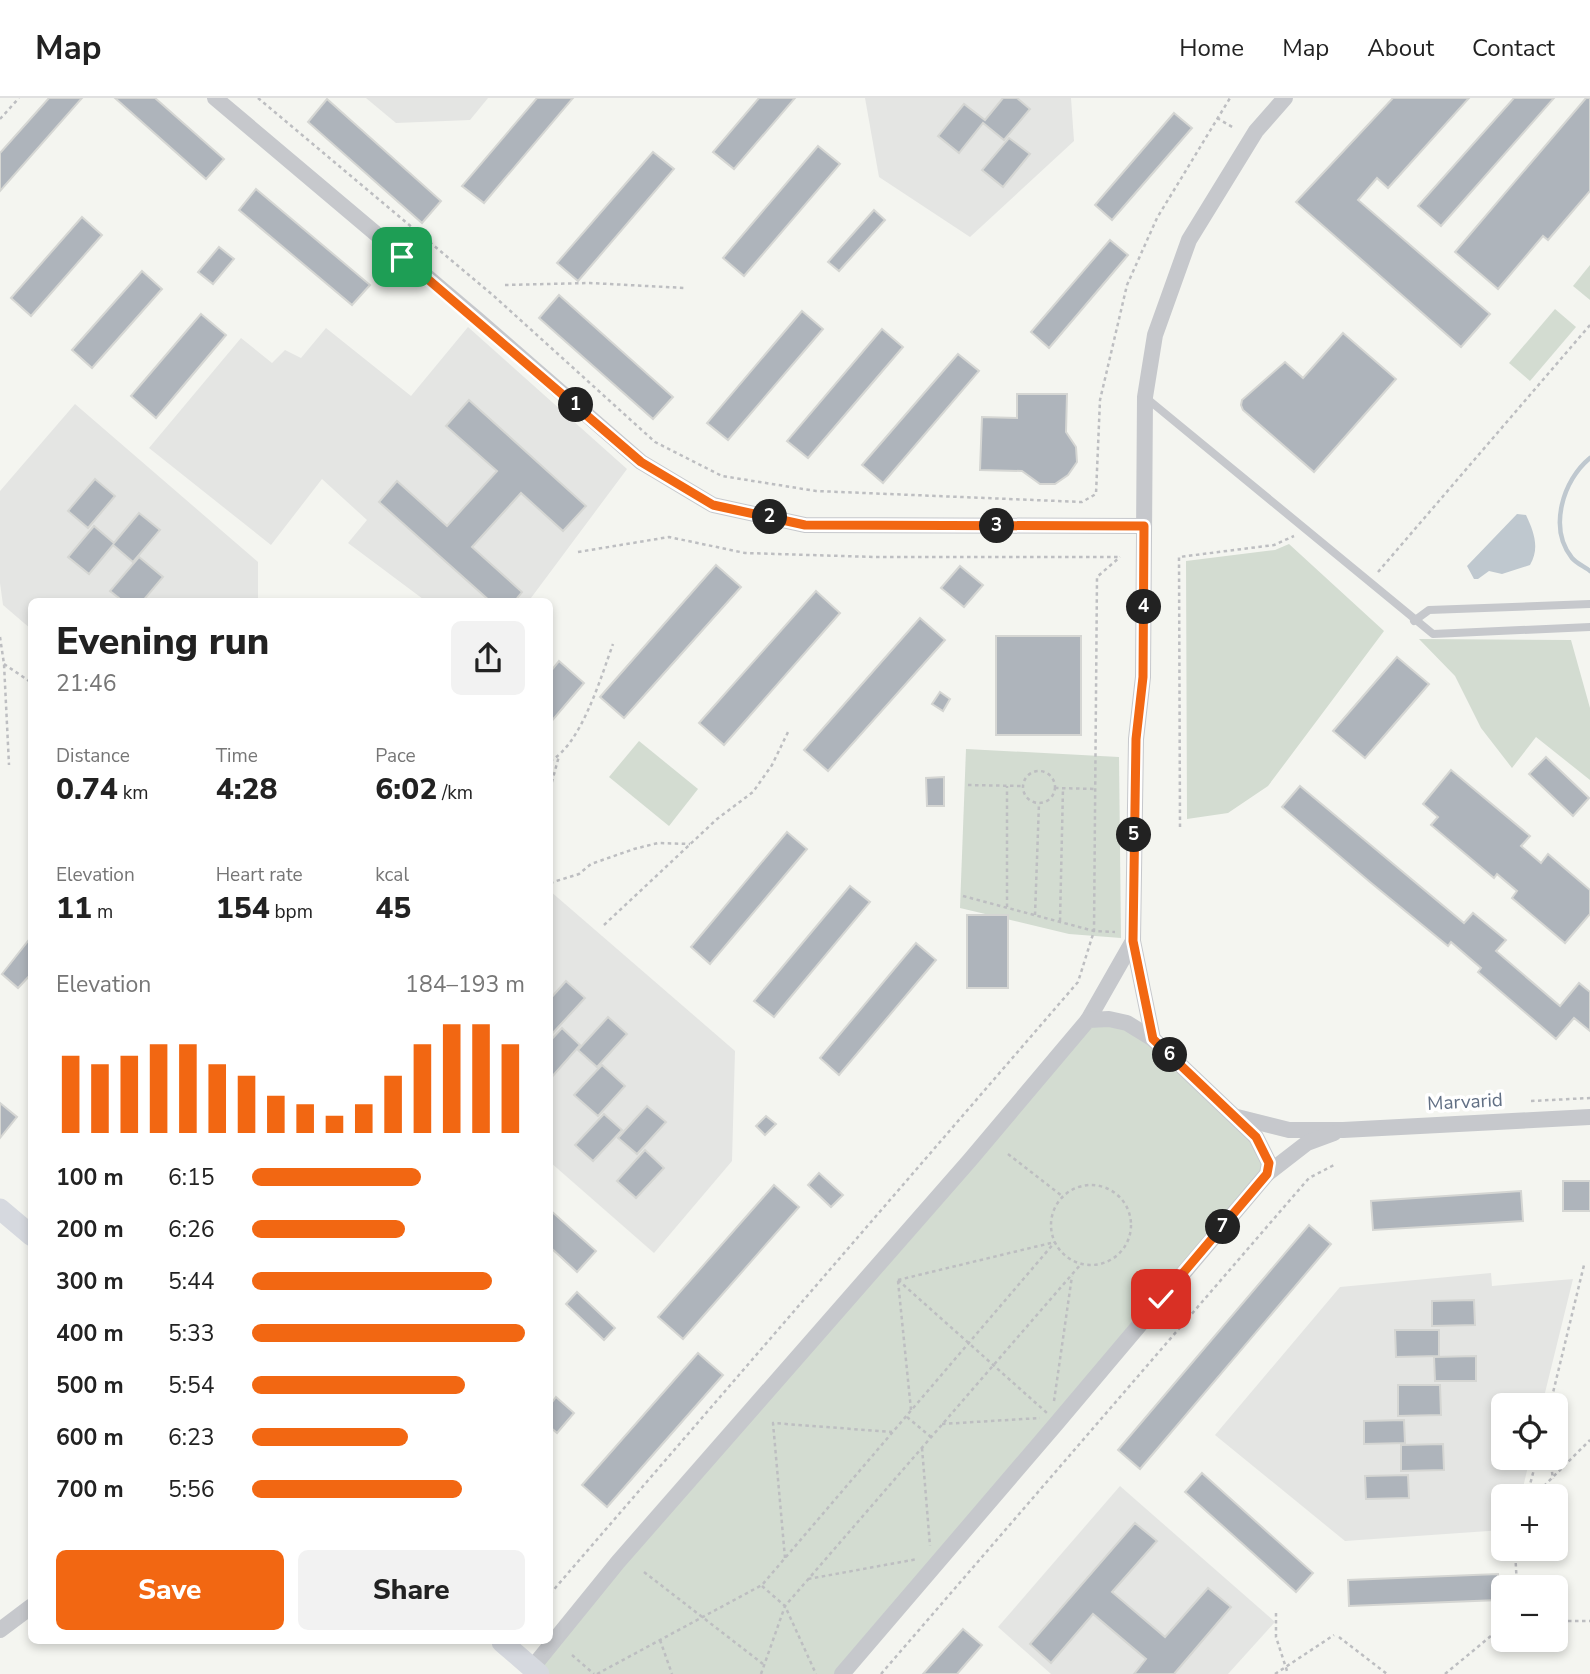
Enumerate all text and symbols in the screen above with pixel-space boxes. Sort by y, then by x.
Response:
text: Map [35,26,102,71]
text: Home [1179,32,1244,64]
text: Map [1282,32,1329,64]
text: About [1367,32,1434,64]
text: Contact [1472,32,1555,64]
pin [372,227,432,287]
icon: arrive [383,238,421,276]
pin: 1 [558,388,594,422]
text: 1 [570,391,581,417]
pin: 2 [752,500,788,534]
text: 2 [764,503,775,529]
pin: 3 [979,508,1014,544]
text: 3 [991,512,1002,538]
pin: 4 [1126,589,1162,624]
text: 4 [1138,593,1149,619]
text: Evening run [56,616,269,667]
button: share [451,621,525,695]
text: 21:46 [56,668,116,699]
text: Distance [56,743,130,769]
text: Time [216,743,258,769]
text: Pace [375,743,416,769]
text: 0.74 [56,769,118,810]
text: 4:28 [216,769,277,810]
text: 6:02 [375,769,437,810]
text: km [118,780,148,806]
text: /km [437,780,473,806]
pin: 5 [1116,818,1152,852]
text: 5 [1128,821,1139,847]
text: Elevation [56,862,135,888]
text: Heart rate [216,862,303,888]
text: kcal [375,862,409,888]
text: 11 [56,888,92,929]
text: 154 [216,888,270,929]
text: 45 [375,888,411,929]
text: m [92,899,113,925]
text: bpm [270,899,313,925]
text: Elevation [56,969,151,1000]
text: 184–193 m [405,969,525,1000]
pin: 6 [1152,1038,1188,1072]
text: 6 [1164,1041,1175,1067]
street label: Marvarid [1427,1087,1503,1117]
text: 100 m [56,1162,124,1193]
text: 6:15 [168,1162,215,1193]
pin: 7 [1206,1210,1240,1244]
text: 7 [1217,1213,1228,1239]
text: 200 m [56,1214,124,1245]
text: 6:26 [168,1214,215,1245]
text: 300 m [56,1266,124,1297]
text: 5:44 [168,1266,215,1297]
pin [1131,1269,1191,1329]
icon: check [1142,1280,1180,1318]
text: 400 m [56,1318,124,1349]
text: 5:33 [168,1318,215,1349]
text: 500 m [56,1370,124,1401]
text: 5:54 [168,1370,215,1401]
map controls [1491,1393,1568,1652]
button: locate [1491,1393,1568,1470]
text: 600 m [56,1422,124,1453]
text: 6:23 [168,1422,215,1453]
text: 700 m [56,1474,124,1505]
text: 5:56 [168,1474,215,1505]
button: + [1491,1484,1568,1561]
button: Save [56,1550,284,1630]
button: Share [298,1550,525,1630]
button: − [1491,1575,1568,1652]

